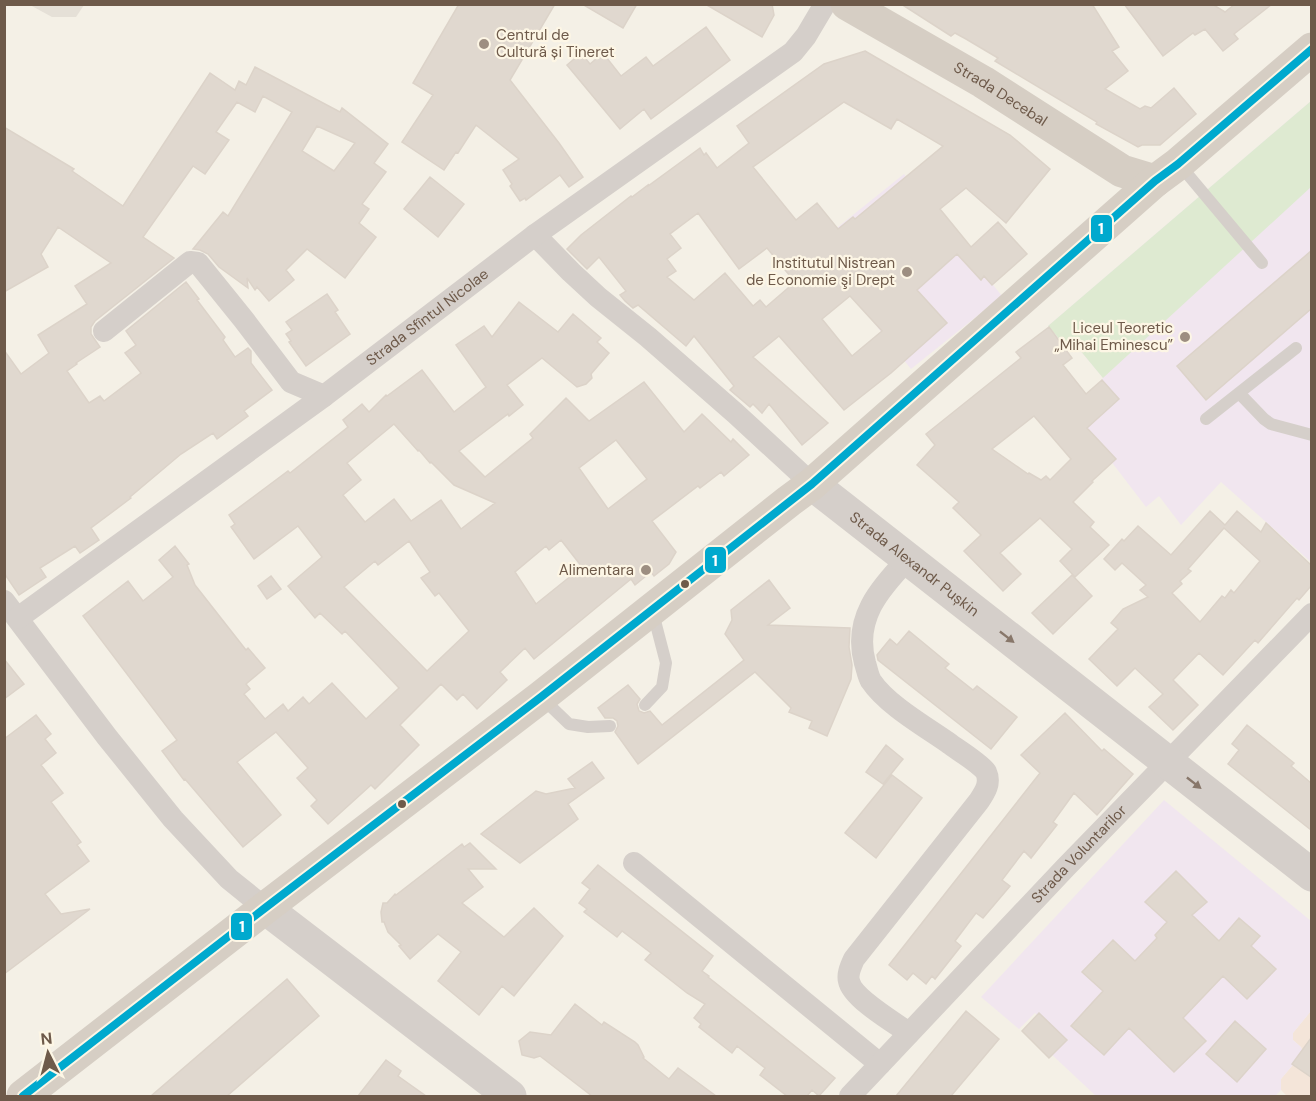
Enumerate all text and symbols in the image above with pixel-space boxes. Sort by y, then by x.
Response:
place label: Centrul de Cultură și Tineret [496,25,615,62]
marker: Centrul de Cultură și Tineret [477,37,491,51]
street label: Strada Decebal [950,57,1051,131]
line badge: 1 [1090,214,1113,243]
text: 1 [1098,218,1104,239]
place label: Institutul Nistrean de Economie şi Drept [746,253,895,290]
street label: Strada Sfîntul Nicolae [362,264,493,370]
marker: Institutul Nistrean de Economie şi Drept [900,265,914,279]
place label: Liceul Teoretic „Mihai Eminescu” [1054,318,1173,355]
marker: Liceul Teoretic „Mihai Eminescu” [1178,330,1192,344]
street label: Strada Alexandr Pușkin [846,507,983,621]
line badge: 1 [704,546,727,574]
text: 1 [712,550,718,571]
place label: Alimentara [559,560,634,580]
marker: Alimentara [639,563,653,577]
unlabelled marker [679,578,691,590]
one-way arrow [1000,630,1015,642]
one-way arrow [1186,776,1202,789]
unlabelled marker [396,798,408,810]
street label: Strada Voluntarilor [1027,800,1131,908]
line badge: 1 [230,912,253,941]
text: 1 [239,916,245,937]
north arrow [18,1023,78,1083]
text: N [40,1028,53,1050]

